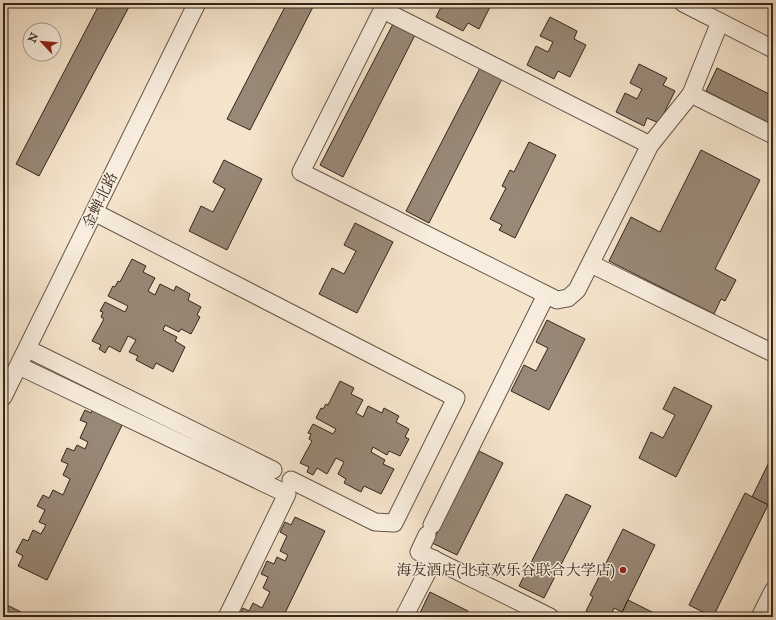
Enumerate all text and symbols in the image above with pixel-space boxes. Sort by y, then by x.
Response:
north arrow [22,22,62,62]
text: N [26,30,42,45]
street label: 金蝉北路 [79,169,121,231]
place label: 海友酒店(北京欢乐谷联合大学店) [397,561,615,580]
marker: 海友酒店(北京欢乐谷联合大学店) [618,565,628,575]

